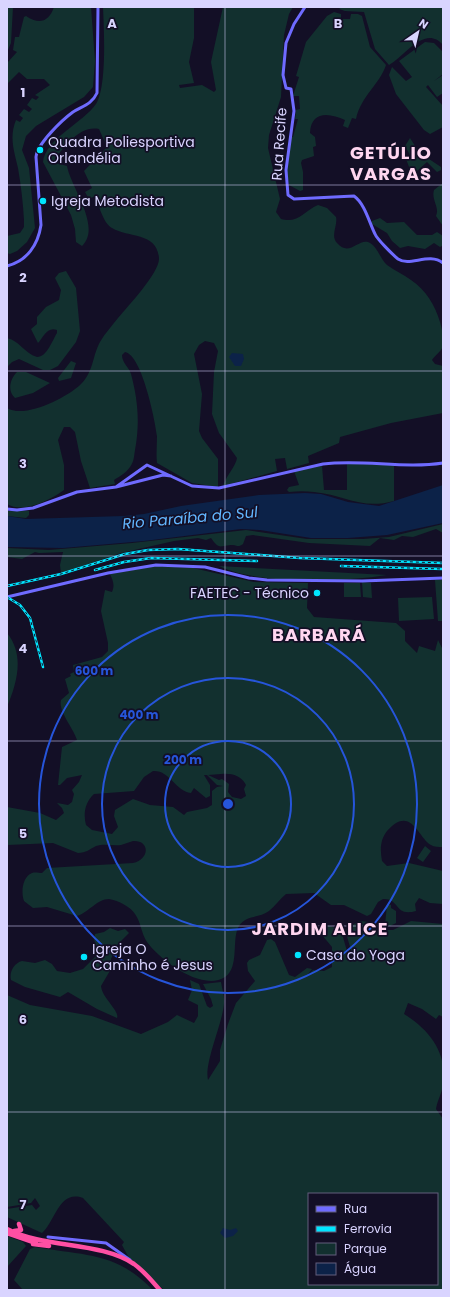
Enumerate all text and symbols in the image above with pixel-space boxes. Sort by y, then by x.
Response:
north arrow [398,12,438,52]
text: A [107,14,117,33]
text: B [334,14,343,33]
text: N [416,15,431,33]
text: 1 [21,83,25,102]
street label: Rua Recife [266,107,292,181]
place label: Quadra Poliesportiva Orlandélia [48,132,195,168]
district label: GETÚLIO VARGAS [350,140,432,186]
marker: Quadra Poliesportiva Orlandélia [35,145,45,155]
place label: Igreja Metodista [51,191,164,211]
marker: Igreja Metodista [38,196,48,206]
text: 2 [19,268,27,287]
text: 3 [19,454,27,473]
water label: Rio Paraíba do Sul [121,501,259,534]
place label: FAETEC - Técnico [190,583,309,603]
marker: FAETEC - Técnico [312,588,322,598]
district label: BARBARÁ [272,622,366,647]
text: 4 [19,639,28,658]
text: 600 m [75,662,114,679]
text: 400 m [119,706,159,723]
text: 200 m [164,751,202,768]
centre of rings [221,797,235,811]
text: 5 [19,824,27,843]
district label: JARDIM ALICE [252,916,388,941]
place label: Igreja O Caminho é Jesus [92,939,213,975]
place label: Casa do Yoga [306,945,405,965]
marker: Casa do Yoga [293,950,303,960]
marker: Igreja O Caminho é Jesus [79,952,89,962]
text: 6 [19,1010,27,1029]
legend [308,1193,438,1285]
text: 7 [20,1195,27,1214]
text: Rua [344,1200,367,1217]
text: Ferrovia [344,1220,392,1237]
text: Parque [344,1240,387,1257]
text: Água [344,1260,376,1277]

